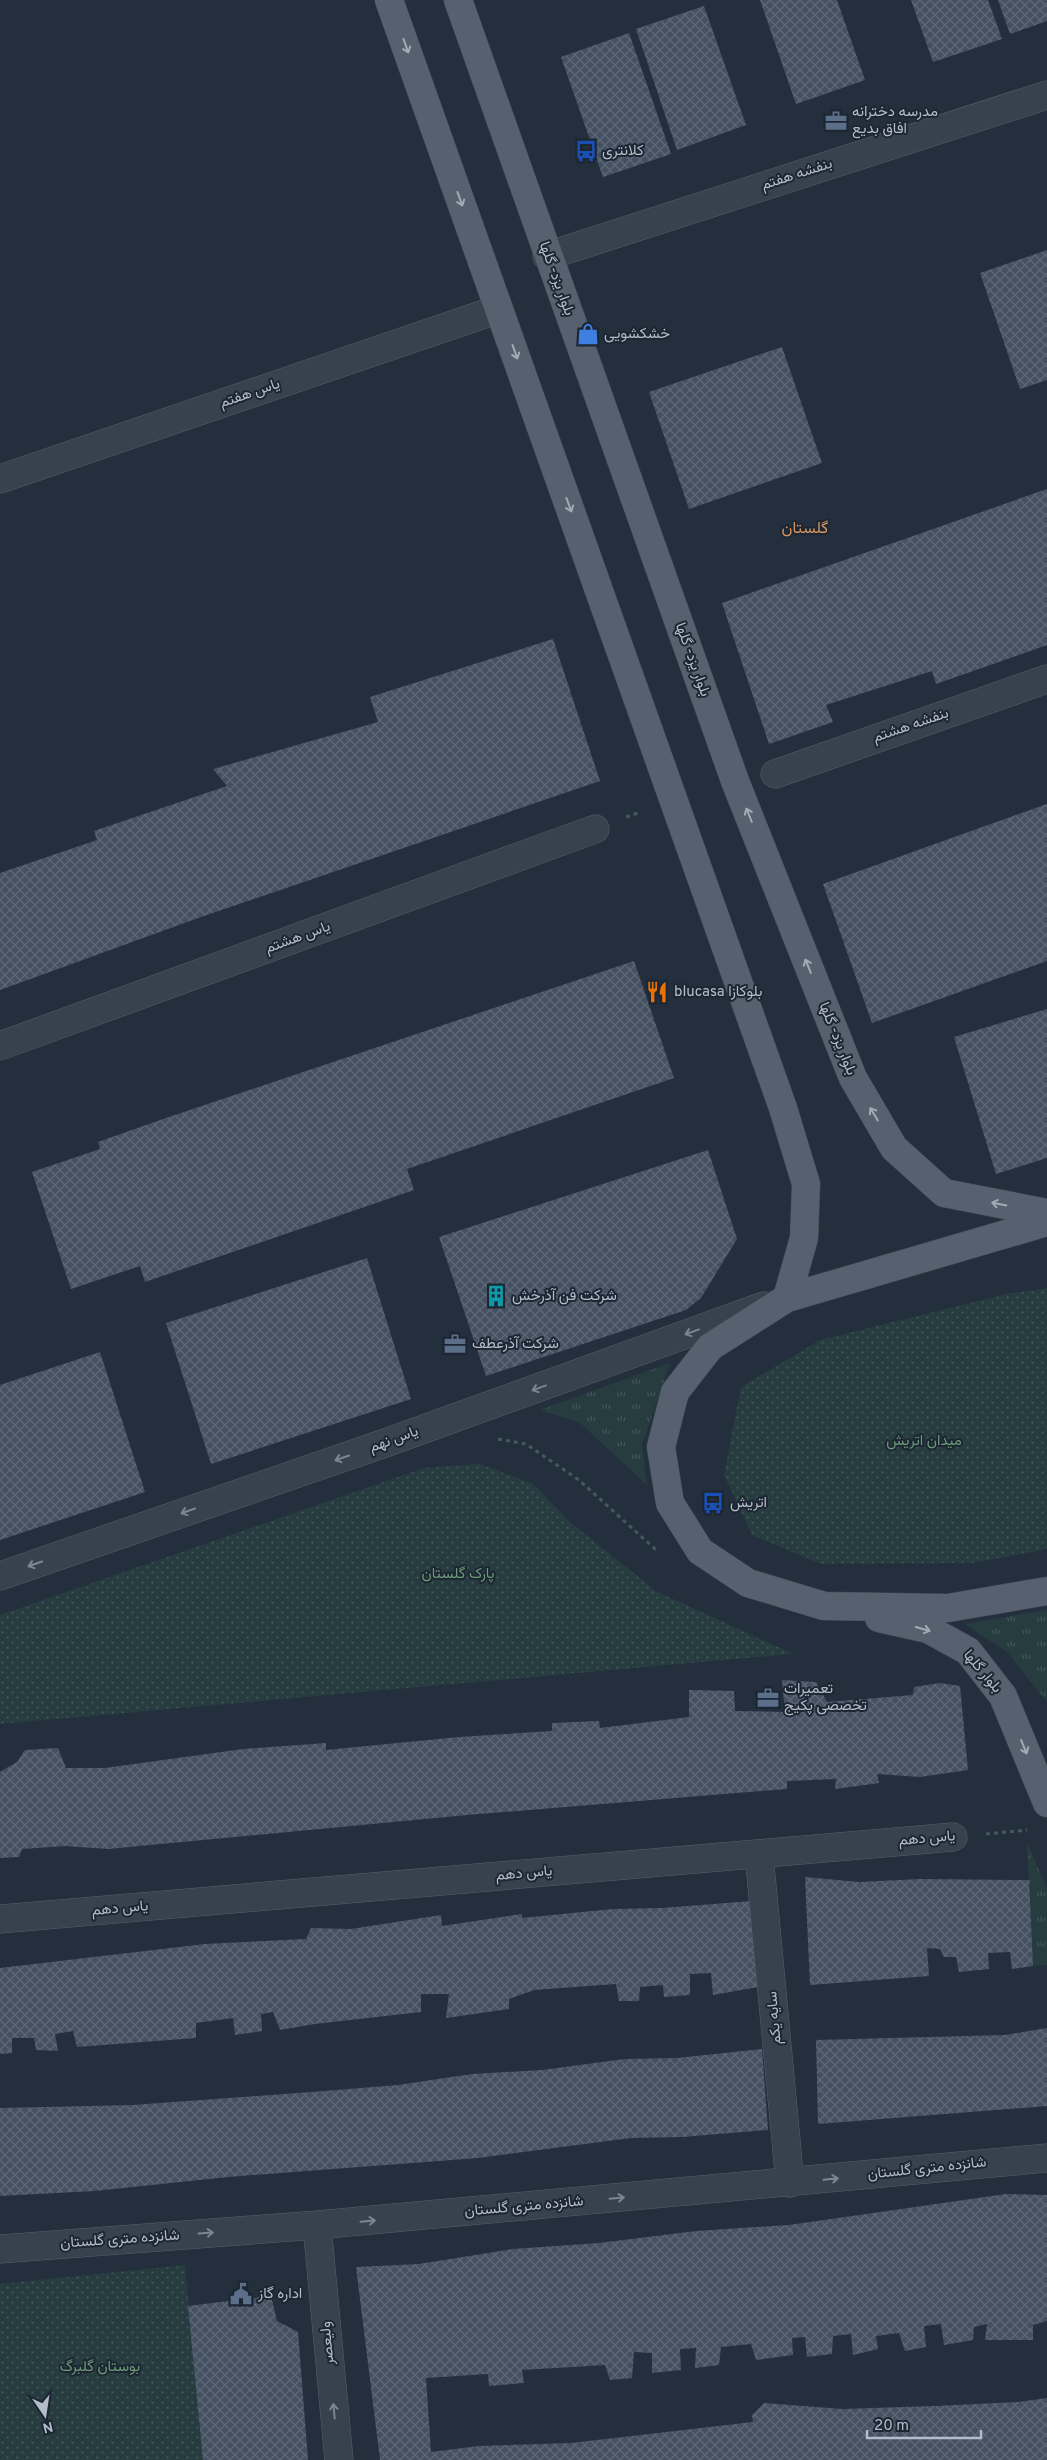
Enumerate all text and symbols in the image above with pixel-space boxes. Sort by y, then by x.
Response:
one-way arrow [401,38,411,54]
place label: مدرسه دخترانه افاق بدیع [852,103,938,139]
office icon: مدرسه دخترانه افاق بدیع [823,108,849,134]
bus stop icon: کلانتری [573,138,599,164]
place label: کلانتری [602,142,644,161]
street label: بنفشه هفتم [759,155,835,195]
one-way arrow [456,191,465,206]
street label: بلوار یزد- گلها [534,239,578,319]
shop icon: خشکشویی [575,321,601,347]
place label: خشکشویی [604,325,670,344]
one-way arrow [510,344,520,360]
street label: یاس هفتم [217,375,283,413]
one-way arrow [565,497,574,512]
district label: گلستان [782,519,828,539]
street label: بلوار یزد- گلها [670,620,714,700]
street label: بنفشه هشتم [871,704,951,748]
one-way arrow [743,808,753,823]
street label: یاس هشتم [263,917,333,959]
one-way arrow [803,959,813,974]
restaurant icon: blucasa بلوکازا [644,979,670,1005]
place label: blucasa بلوکازا [674,983,762,1002]
street label: بلوار یزد- گلها [814,1000,860,1078]
one-way arrow [868,1108,878,1122]
one-way arrow [992,1198,1008,1208]
building icon: شرکت فن آذرخش [483,1283,509,1309]
place label: شرکت فن آذرخش [512,1287,617,1306]
one-way arrow [684,1328,700,1337]
office icon: شرکت آذرعطف [442,1331,468,1357]
place label: شرکت آذرعطف [472,1335,559,1354]
one-way arrow [532,1384,547,1393]
street label: یاس نهم [367,1422,421,1458]
park label: میدان اتریش [886,1432,962,1451]
one-way arrow [335,1454,350,1463]
bus stop icon: اتریش [700,1490,726,1516]
place label: اتریش [730,1494,767,1513]
one-way arrow [181,1507,197,1516]
one-way arrow [27,1560,43,1569]
park label: پارک گلستان [422,1565,494,1584]
one-way arrow [914,1624,930,1634]
street label: بلوار گلها [958,1646,1006,1698]
place label: تعمیرات تخصصی پکیج [784,1680,867,1716]
office icon: تعمیرات تخصصی پکیج [755,1685,781,1711]
one-way arrow [1020,1739,1029,1754]
street label: یاس دهم [898,1827,956,1851]
street label: یاس دهم [495,1862,553,1886]
street label: یاس دهم [91,1897,149,1921]
street label: سایه یکم [763,1990,787,2046]
street label: شانزده متری گلستان [867,2153,988,2185]
one-way arrow [823,2174,839,2184]
street label: شانزده متری گلستان [464,2192,585,2222]
one-way arrow [608,2194,624,2203]
one-way arrow [359,2216,375,2225]
street label: شانزده متری گلستان [60,2226,180,2254]
one-way arrow [197,2229,213,2238]
public building icon: اداره گاز [228,2281,254,2307]
place label: اداره گاز [257,2285,302,2304]
street label: ولیعصر [317,2320,339,2367]
park label: بوستان گلبرگ [60,2358,140,2377]
north arrow [20,2390,70,2440]
one-way arrow [329,2404,339,2420]
scale bar [867,2408,981,2440]
text: N [41,2417,54,2436]
text: 20 m [874,2417,909,2436]

